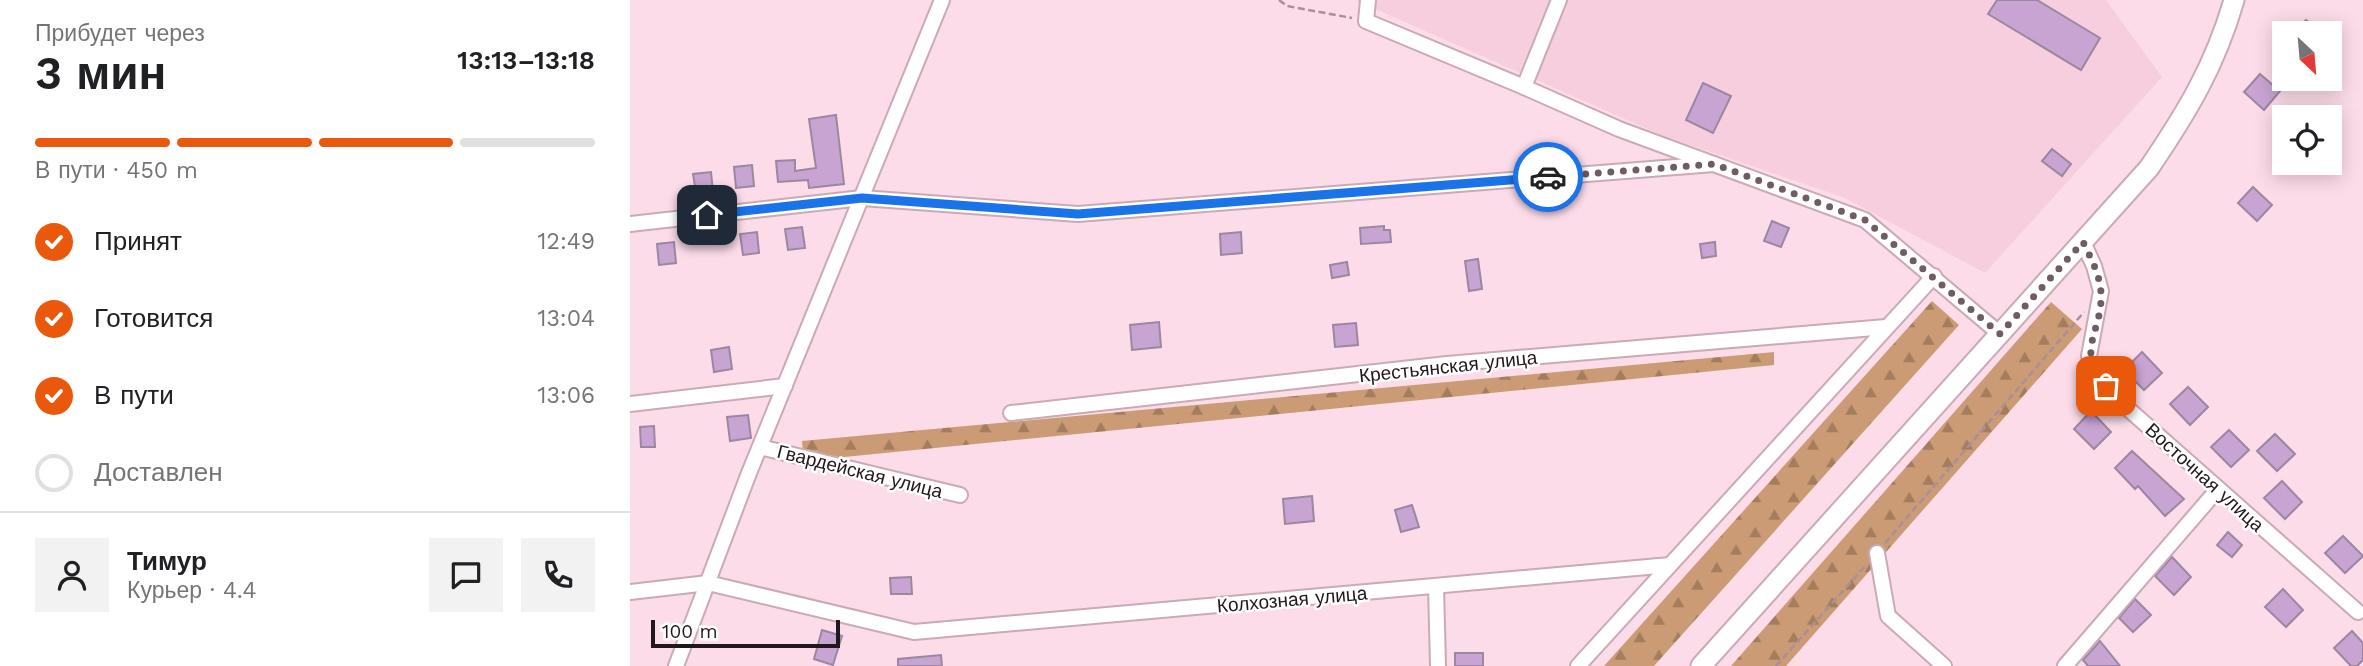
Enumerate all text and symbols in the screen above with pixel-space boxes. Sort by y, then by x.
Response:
text: Прибудет через [35,20,205,47]
north arrow [2272,21,2342,91]
map controls [2272,21,2342,175]
text: 13:13–13:18 [457,45,595,75]
text: 3 мин [35,46,166,100]
button: locate [2272,105,2342,175]
courier [1513,142,1583,212]
text: В пути · 450 m [35,157,198,184]
icon: car [1529,158,1567,196]
pin [677,185,737,245]
icon: home [688,196,726,234]
icon: check [35,223,73,261]
text: Принят [94,226,182,256]
text: 12:49 [538,228,595,255]
icon: check [35,300,73,338]
text: Готовится [94,303,213,333]
text: 13:04 [537,305,595,332]
street label: Крестьянская улица [1358,346,1539,387]
pin [2076,356,2136,416]
icon: bag [2087,367,2125,405]
icon: check [35,377,73,415]
text: В пути [94,380,174,410]
text: 13:06 [538,382,595,409]
street label: Восточная улица [2141,418,2269,537]
street label: Гвардейская улица [775,440,945,503]
text: Доставлен [94,457,223,487]
button: person [35,538,109,612]
button: chat [429,538,503,612]
button: phone [521,538,595,612]
text: Тимур [127,546,207,576]
text: Курьер · 4.4 [127,577,257,604]
street label: Колхозная улица [1216,581,1369,618]
scale bar [651,617,840,649]
text: 100 m [662,620,718,643]

